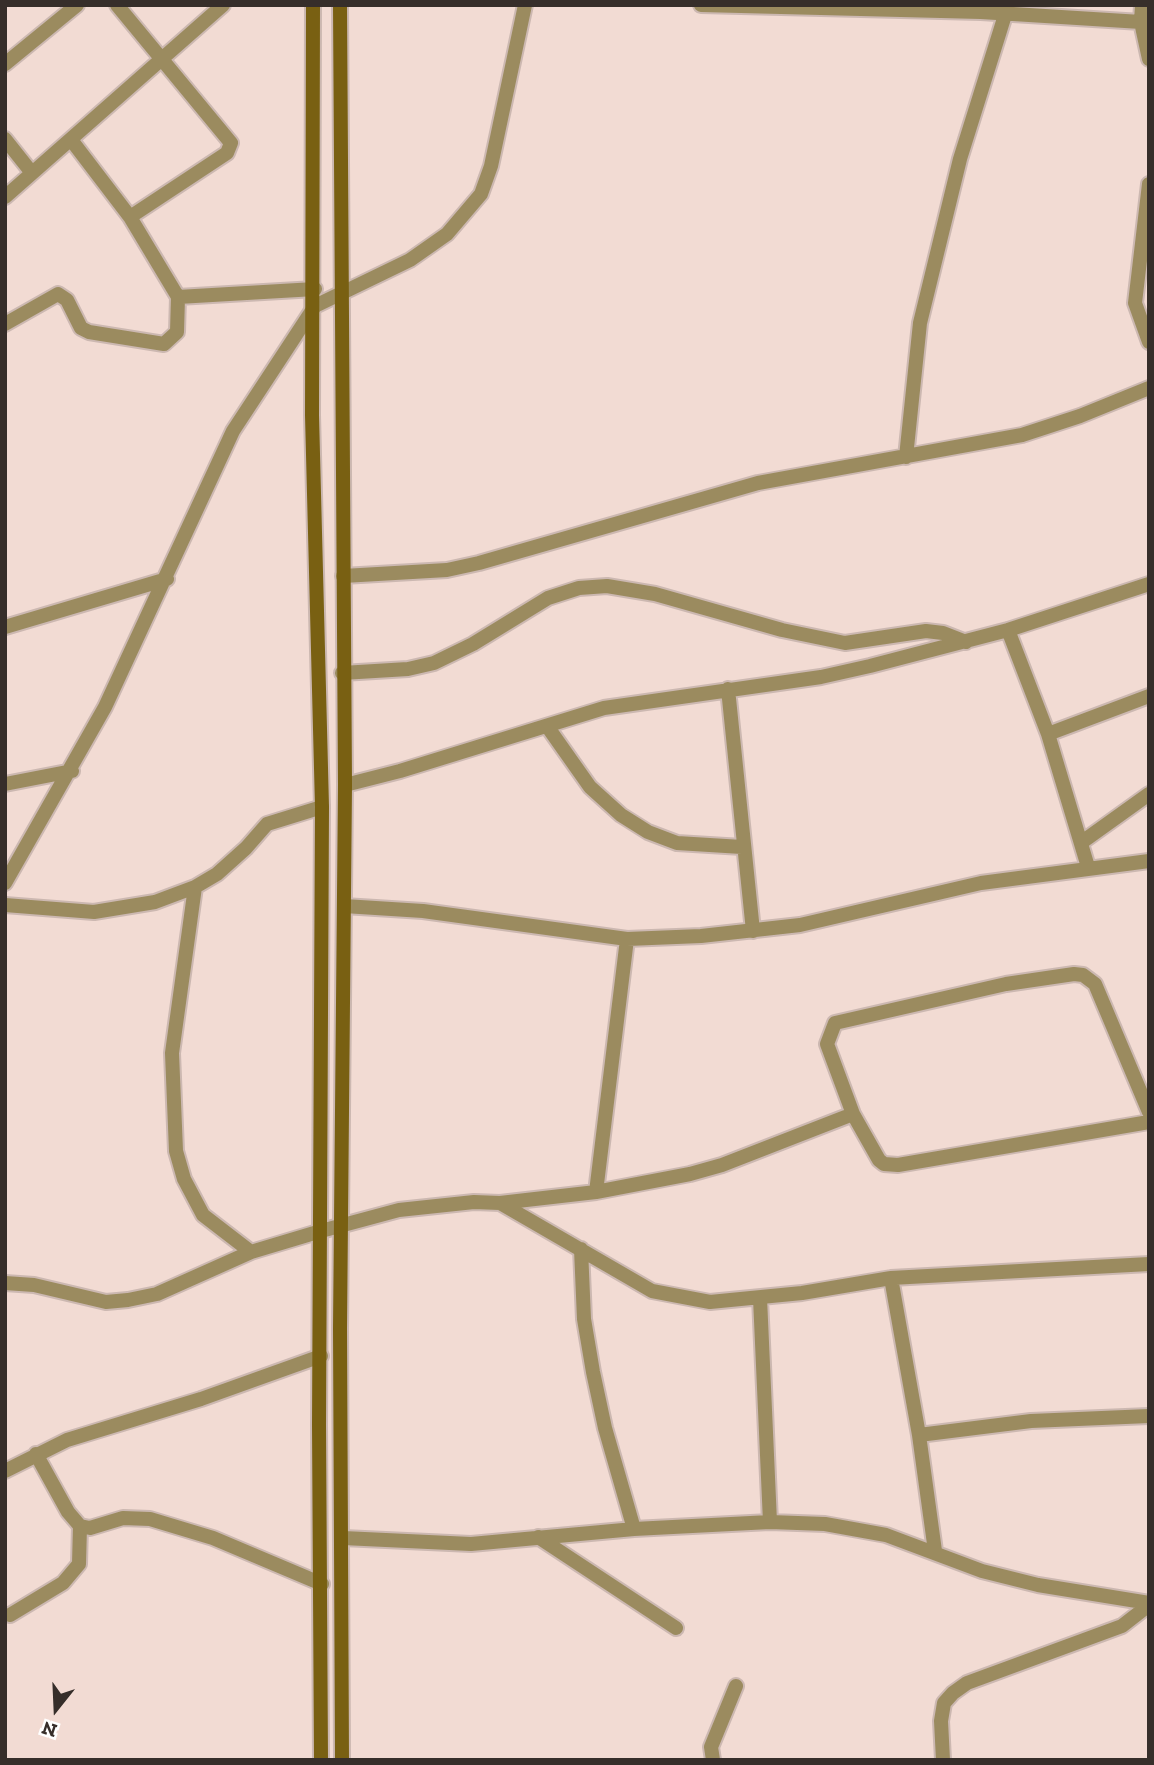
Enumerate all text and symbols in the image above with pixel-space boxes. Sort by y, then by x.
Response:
north arrow [21,1674,91,1744]
text: N [39,1716,60,1743]

